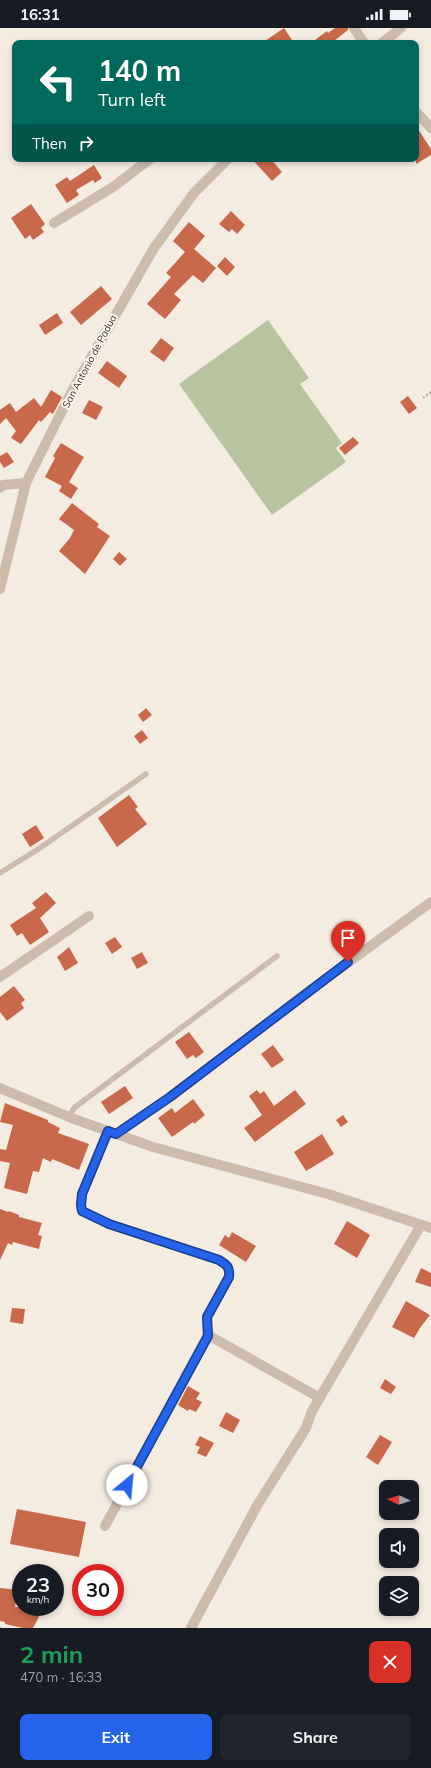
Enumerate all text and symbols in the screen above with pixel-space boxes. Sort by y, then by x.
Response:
text: 16:31 [20,5,60,24]
text: 140 m [98,53,181,88]
icon: left [32,56,84,108]
text: Turn left [98,88,166,111]
icon: right [75,132,97,154]
text: Then [32,134,67,153]
street label: San Antonio de Padua [59,312,120,410]
pin [331,921,365,962]
icon: arrive [337,927,359,949]
position arrow [106,1464,148,1506]
north arrow [379,1480,419,1520]
map controls [379,1480,419,1616]
button: sound [379,1528,419,1568]
speed limit sign: 30 [72,1564,124,1616]
text: 23 [26,1572,50,1597]
button: layers [379,1576,419,1616]
text: km/h [27,1593,49,1606]
text: 2 min [20,1639,83,1669]
button: close [369,1641,411,1683]
text: 470 m · 16:33 [20,1669,102,1685]
button: Exit [20,1714,212,1760]
button: Share [220,1714,411,1760]

